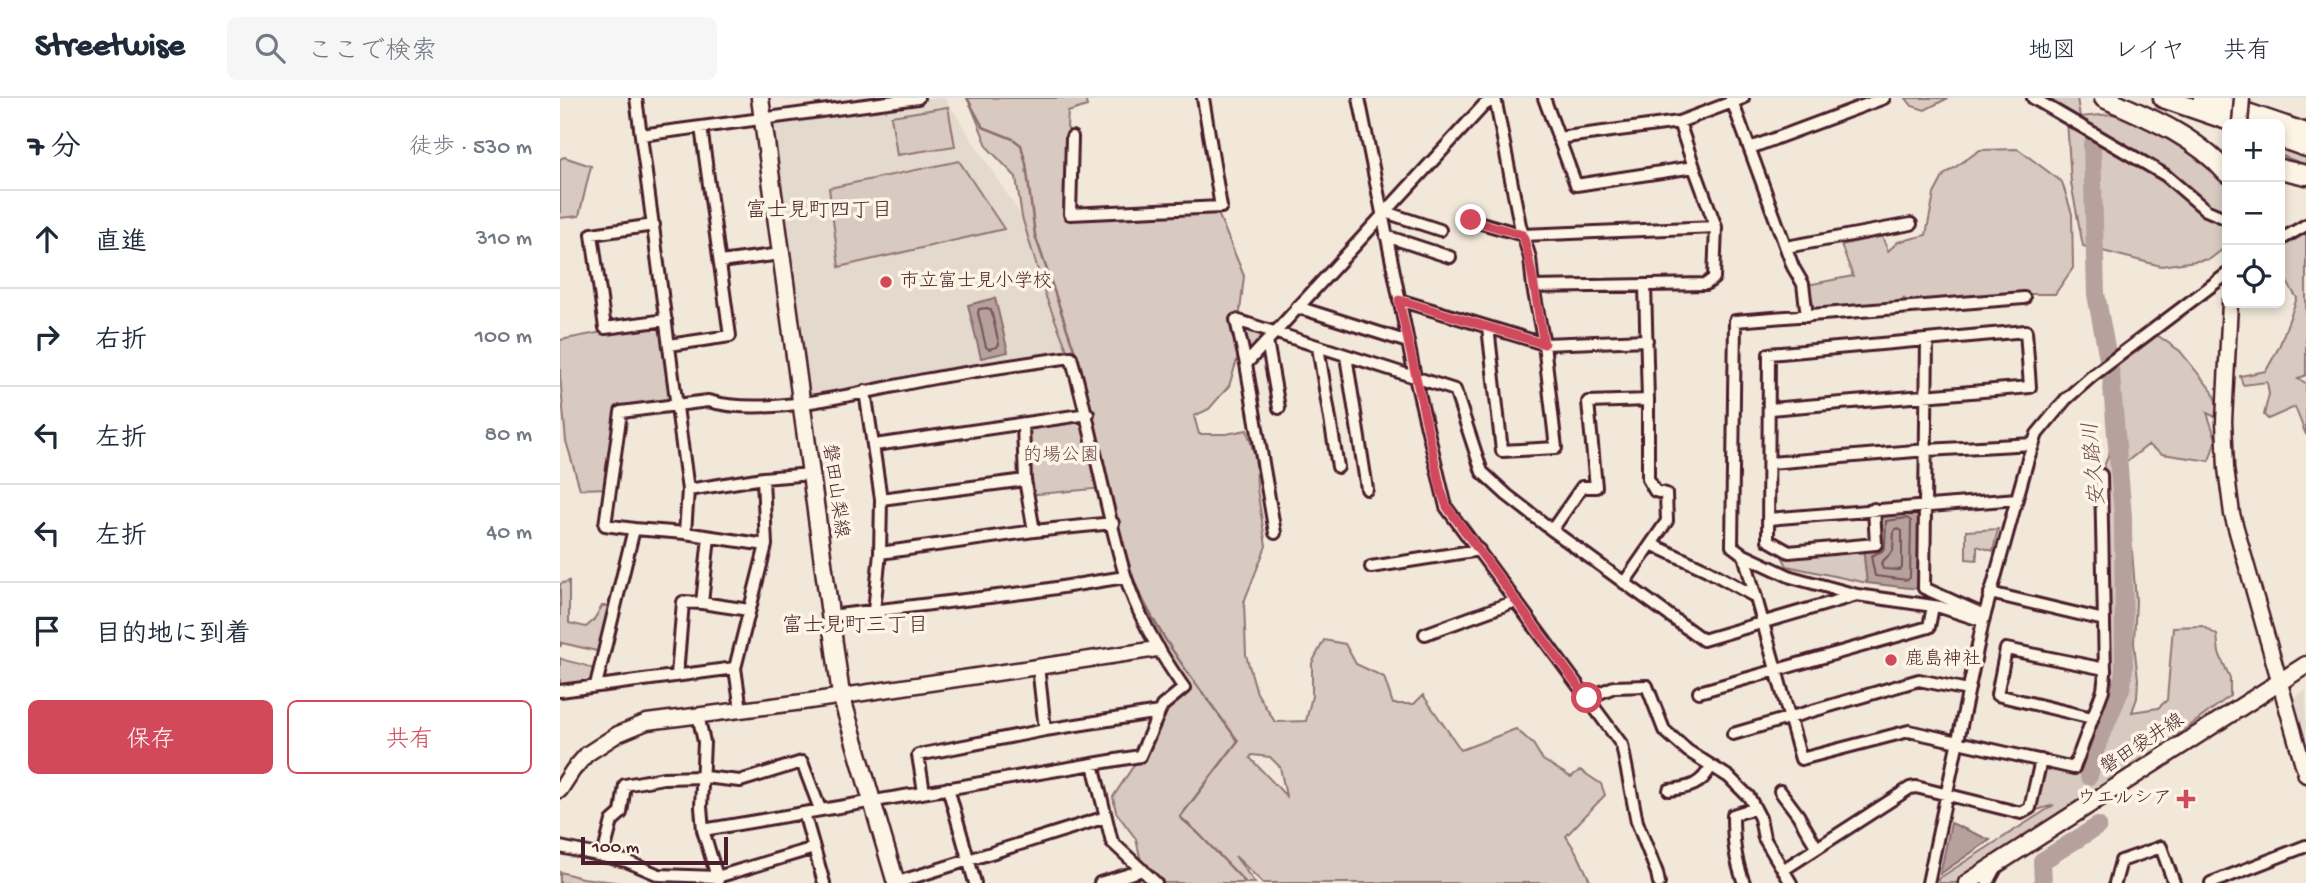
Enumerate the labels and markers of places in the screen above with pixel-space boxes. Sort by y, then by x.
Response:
place label: 市立富士見小学校 [900,270,1052,294]
marker: 市立富士見小学校 [878,274,894,290]
place label: 鹿島神社 [1905,648,1981,672]
marker: 鹿島神社 [1883,652,1899,668]
place label: ウエルシア [2077,788,2172,811]
marker: ウエルシア [2178,791,2194,807]

